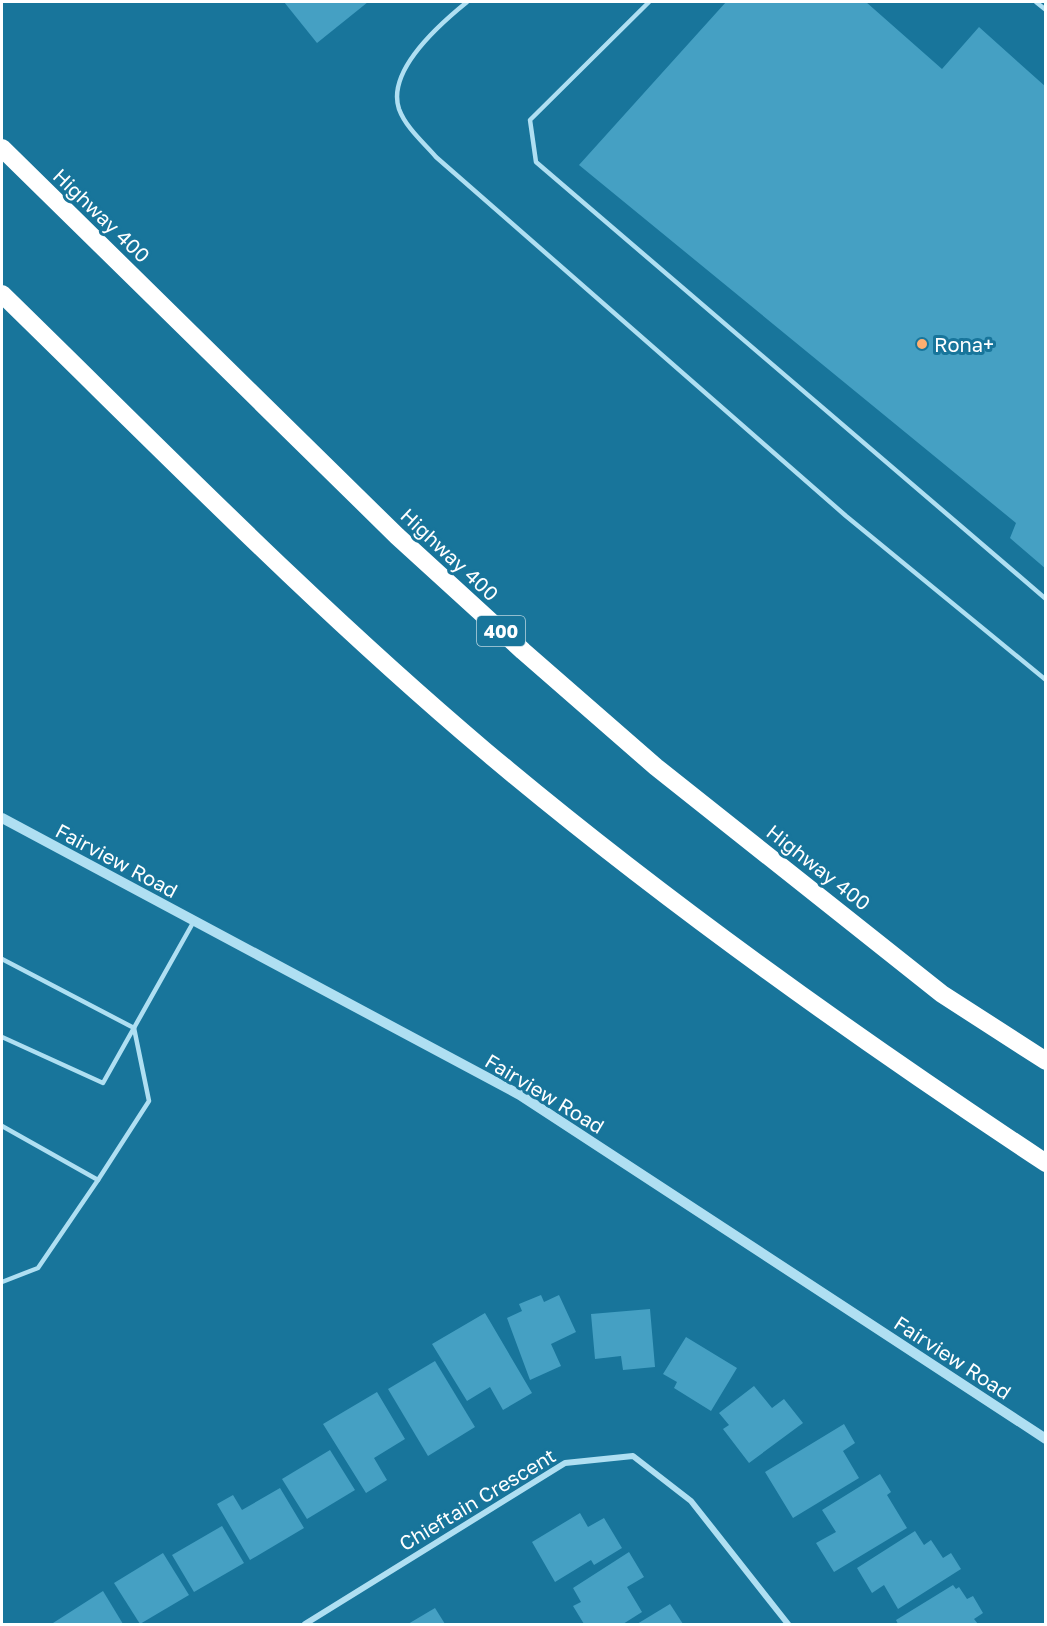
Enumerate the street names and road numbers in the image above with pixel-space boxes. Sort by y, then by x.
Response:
street label: Highway 400 [49,163,155,267]
street label: Highway 400 [396,503,504,605]
road number: 400 [477,616,525,646]
street label: Fairview Road [52,818,182,902]
street label: Highway 400 [762,819,876,915]
street label: Fairview Road [481,1048,609,1138]
street label: Fairview Road [890,1310,1016,1404]
street label: Chieftain Crescent [394,1443,560,1555]

